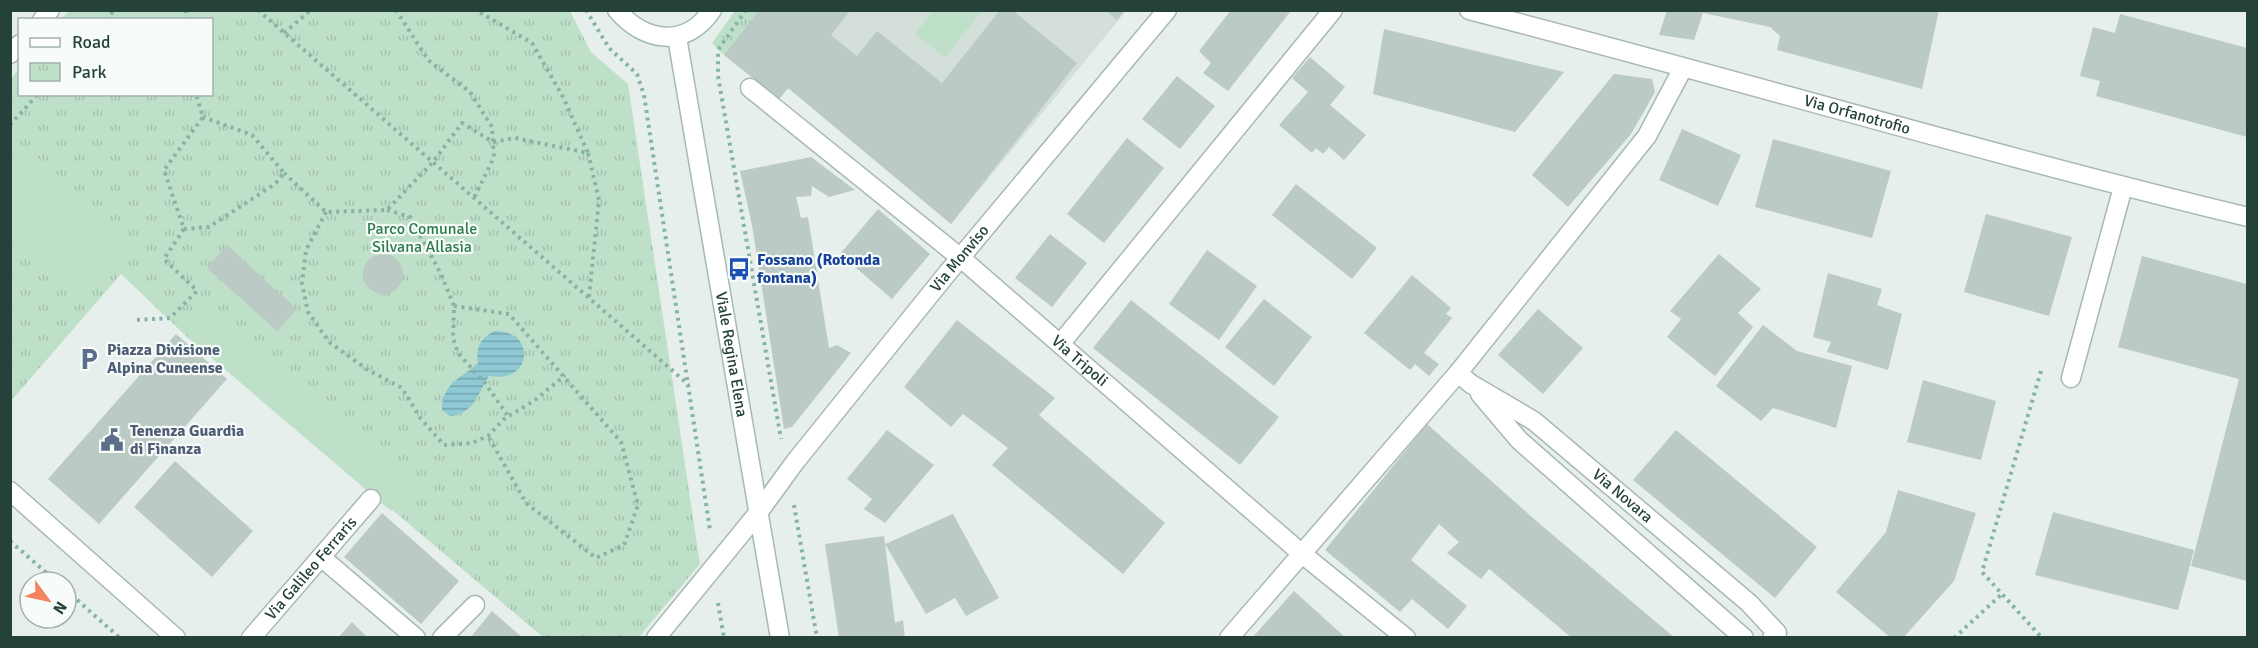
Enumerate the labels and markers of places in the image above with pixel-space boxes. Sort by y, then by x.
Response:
place label: Fossano (Rotonda fontana) [756,250,880,288]
bus stop icon: Fossano (Rotonda fontana) [726,256,752,282]
place label: Piazza Divisione Alpina Cuneense [107,340,223,378]
parking icon: Piazza Divisione Alpina Cuneense [76,346,102,372]
place label: Tenenza Guardia di Finanza [130,421,244,459]
public building icon: Tenenza Guardia di Finanza [99,427,125,453]

